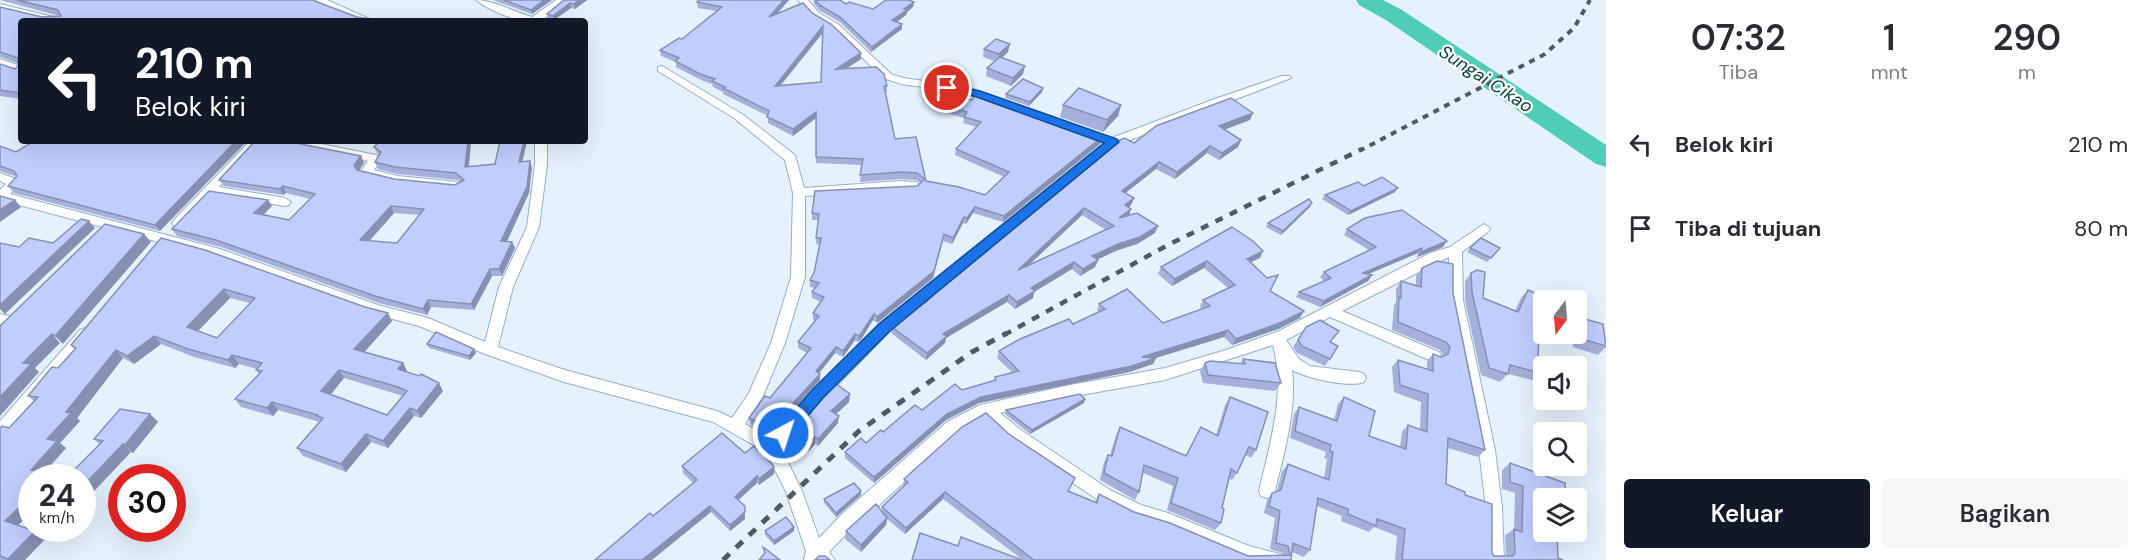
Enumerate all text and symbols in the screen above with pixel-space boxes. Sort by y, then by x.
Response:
text: 07:32 [1691,14,1786,61]
text: 1 [1883,14,1896,61]
text: 290 [1993,14,2061,61]
text: 210 m [135,36,253,91]
water label: Sungai Cikao [1434,40,1538,118]
icon: left [36,42,114,120]
text: Tiba [1719,59,1758,85]
text: mnt [1871,59,1908,85]
text: m [2018,59,2036,85]
pin [921,62,972,113]
icon: arrive [930,71,963,104]
text: Belok kiri [135,89,246,124]
icon: left [1624,128,1657,161]
text: Belok kiri [1675,130,1773,159]
text: 210 m [2068,130,2128,159]
icon: arrive [1624,212,1657,245]
text: Tiba di tujuan [1675,214,1821,243]
text: 80 m [2074,214,2128,243]
north arrow [1533,290,1587,344]
map controls [1533,290,1587,542]
button: sound [1533,356,1587,410]
position arrow [751,401,815,465]
button: search [1533,422,1587,476]
speed limit sign: 30 [108,464,186,542]
text: 24 [39,476,75,515]
button: Keluar [1624,479,1870,548]
button: Bagikan [1882,479,2128,548]
button: layers [1533,488,1587,542]
text: km/h [39,508,75,528]

